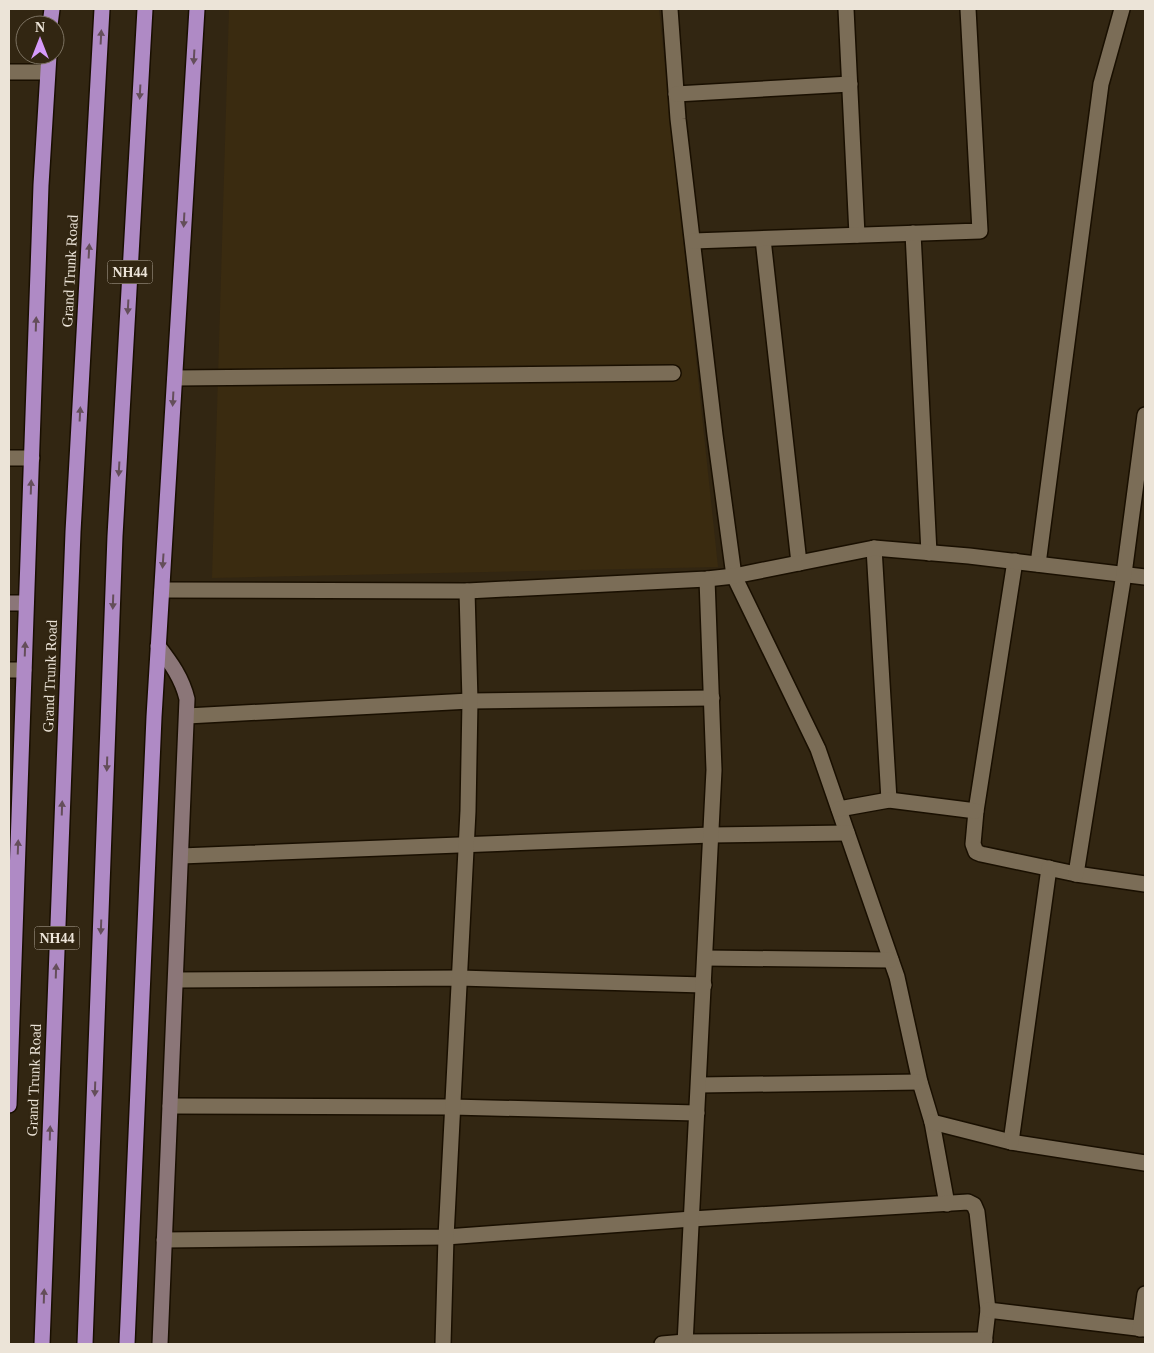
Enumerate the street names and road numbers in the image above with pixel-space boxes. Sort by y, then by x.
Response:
street label: Grand Trunk Road [59,214,81,328]
road number: NH44 [108,260,152,284]
street label: Grand Trunk Road [40,619,60,733]
road number: NH44 [34,926,80,950]
street label: Grand Trunk Road [24,1023,44,1137]

